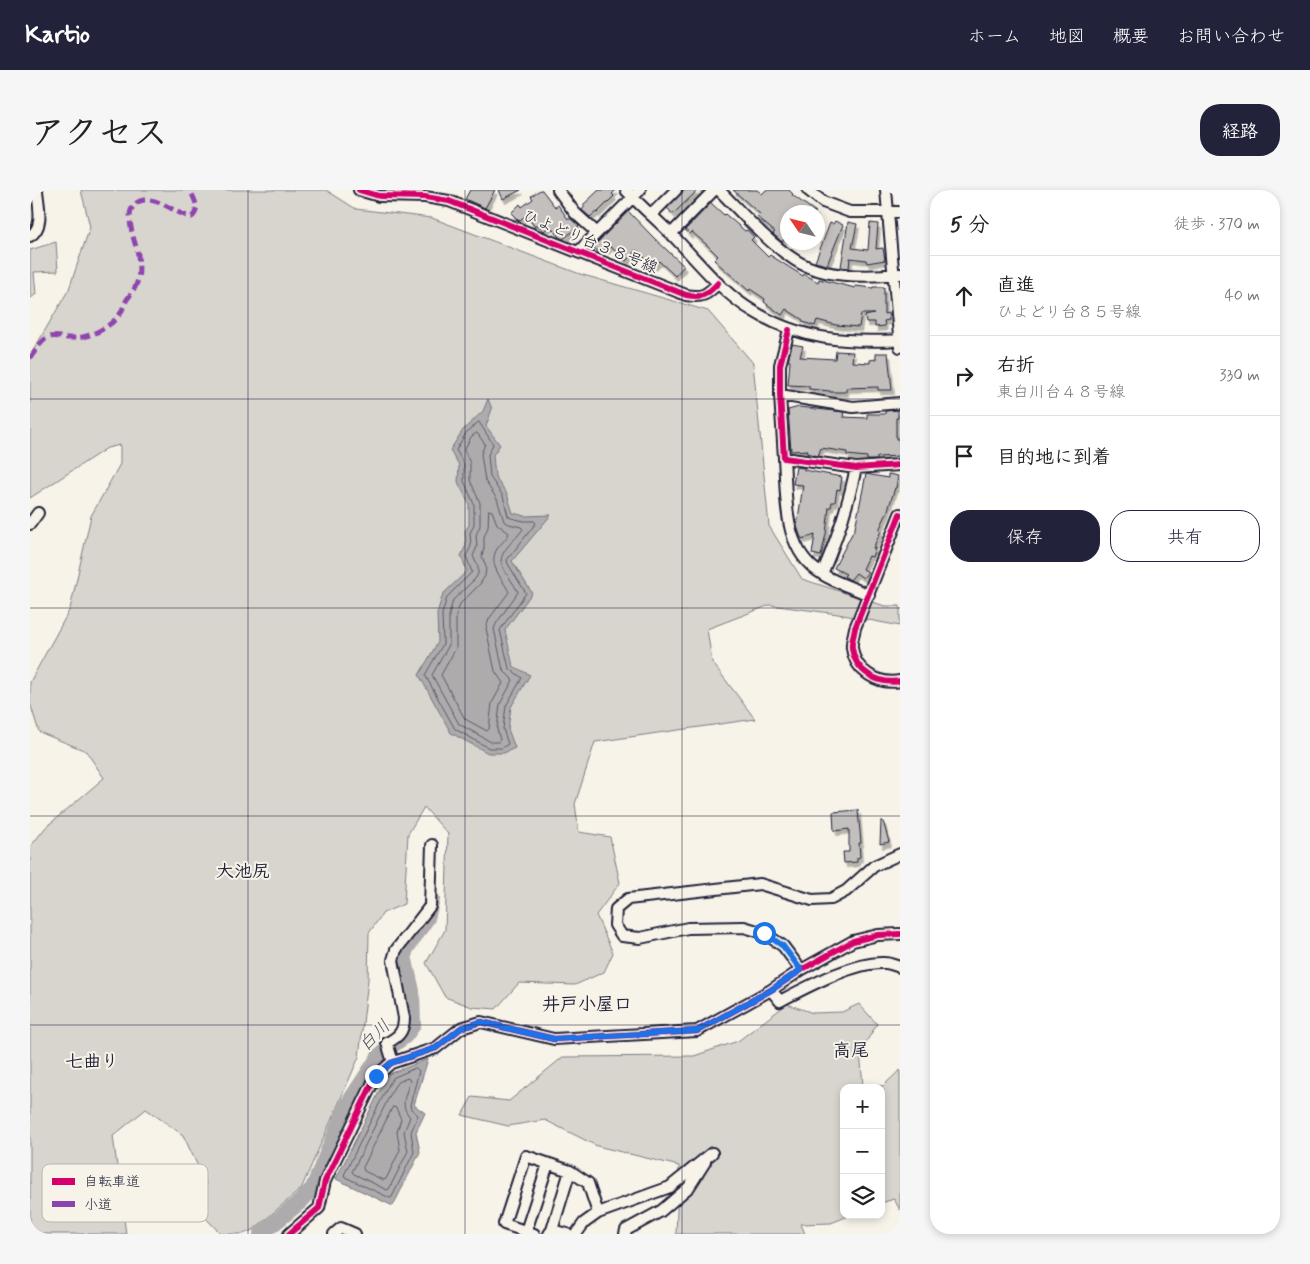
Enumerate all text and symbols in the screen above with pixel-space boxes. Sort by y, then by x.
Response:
text: Kartio [25,20,90,51]
text: ホーム [968,25,1021,49]
text: 地図 [1049,25,1085,49]
text: 概要 [1113,25,1149,49]
text: お問い合わせ [1177,25,1285,49]
button: 経路 [1200,104,1280,156]
text: アクセス [30,111,168,157]
street label: ひよどり台３８号線 [519,205,661,279]
north arrow [780,205,825,250]
text: 5 分 [950,211,989,239]
text: 徒歩 · 370 m [1174,214,1260,235]
text: 直進 [997,273,1035,298]
icon: ahead [950,282,978,310]
text: 40 m [1224,285,1260,306]
text: ひよどり台８５号線 [997,302,1141,323]
text: 右折 [997,353,1035,378]
icon: right [950,362,978,390]
text: 330 m [1219,365,1260,386]
text: 東白川台４８号線 [997,382,1125,403]
icon: arrive [950,442,978,470]
text: 目的地に到着 [997,445,1111,470]
button: 保存 [950,510,1100,562]
button: 共有 [1110,510,1260,562]
district label: 大池尻 [216,860,270,884]
route start [753,922,776,945]
district label: 井戸小屋口 [542,993,632,1017]
water label: 白川 [354,1015,396,1057]
district label: 高尾 [833,1039,869,1063]
district label: 七曲り [65,1050,119,1074]
route end [365,1065,388,1088]
map controls [840,1084,885,1219]
button: + [840,1084,885,1129]
button: − [840,1129,885,1174]
legend [42,1164,208,1222]
text: 自転車道 [84,1173,140,1191]
button: layers [840,1174,885,1219]
text: 小道 [84,1196,112,1214]

